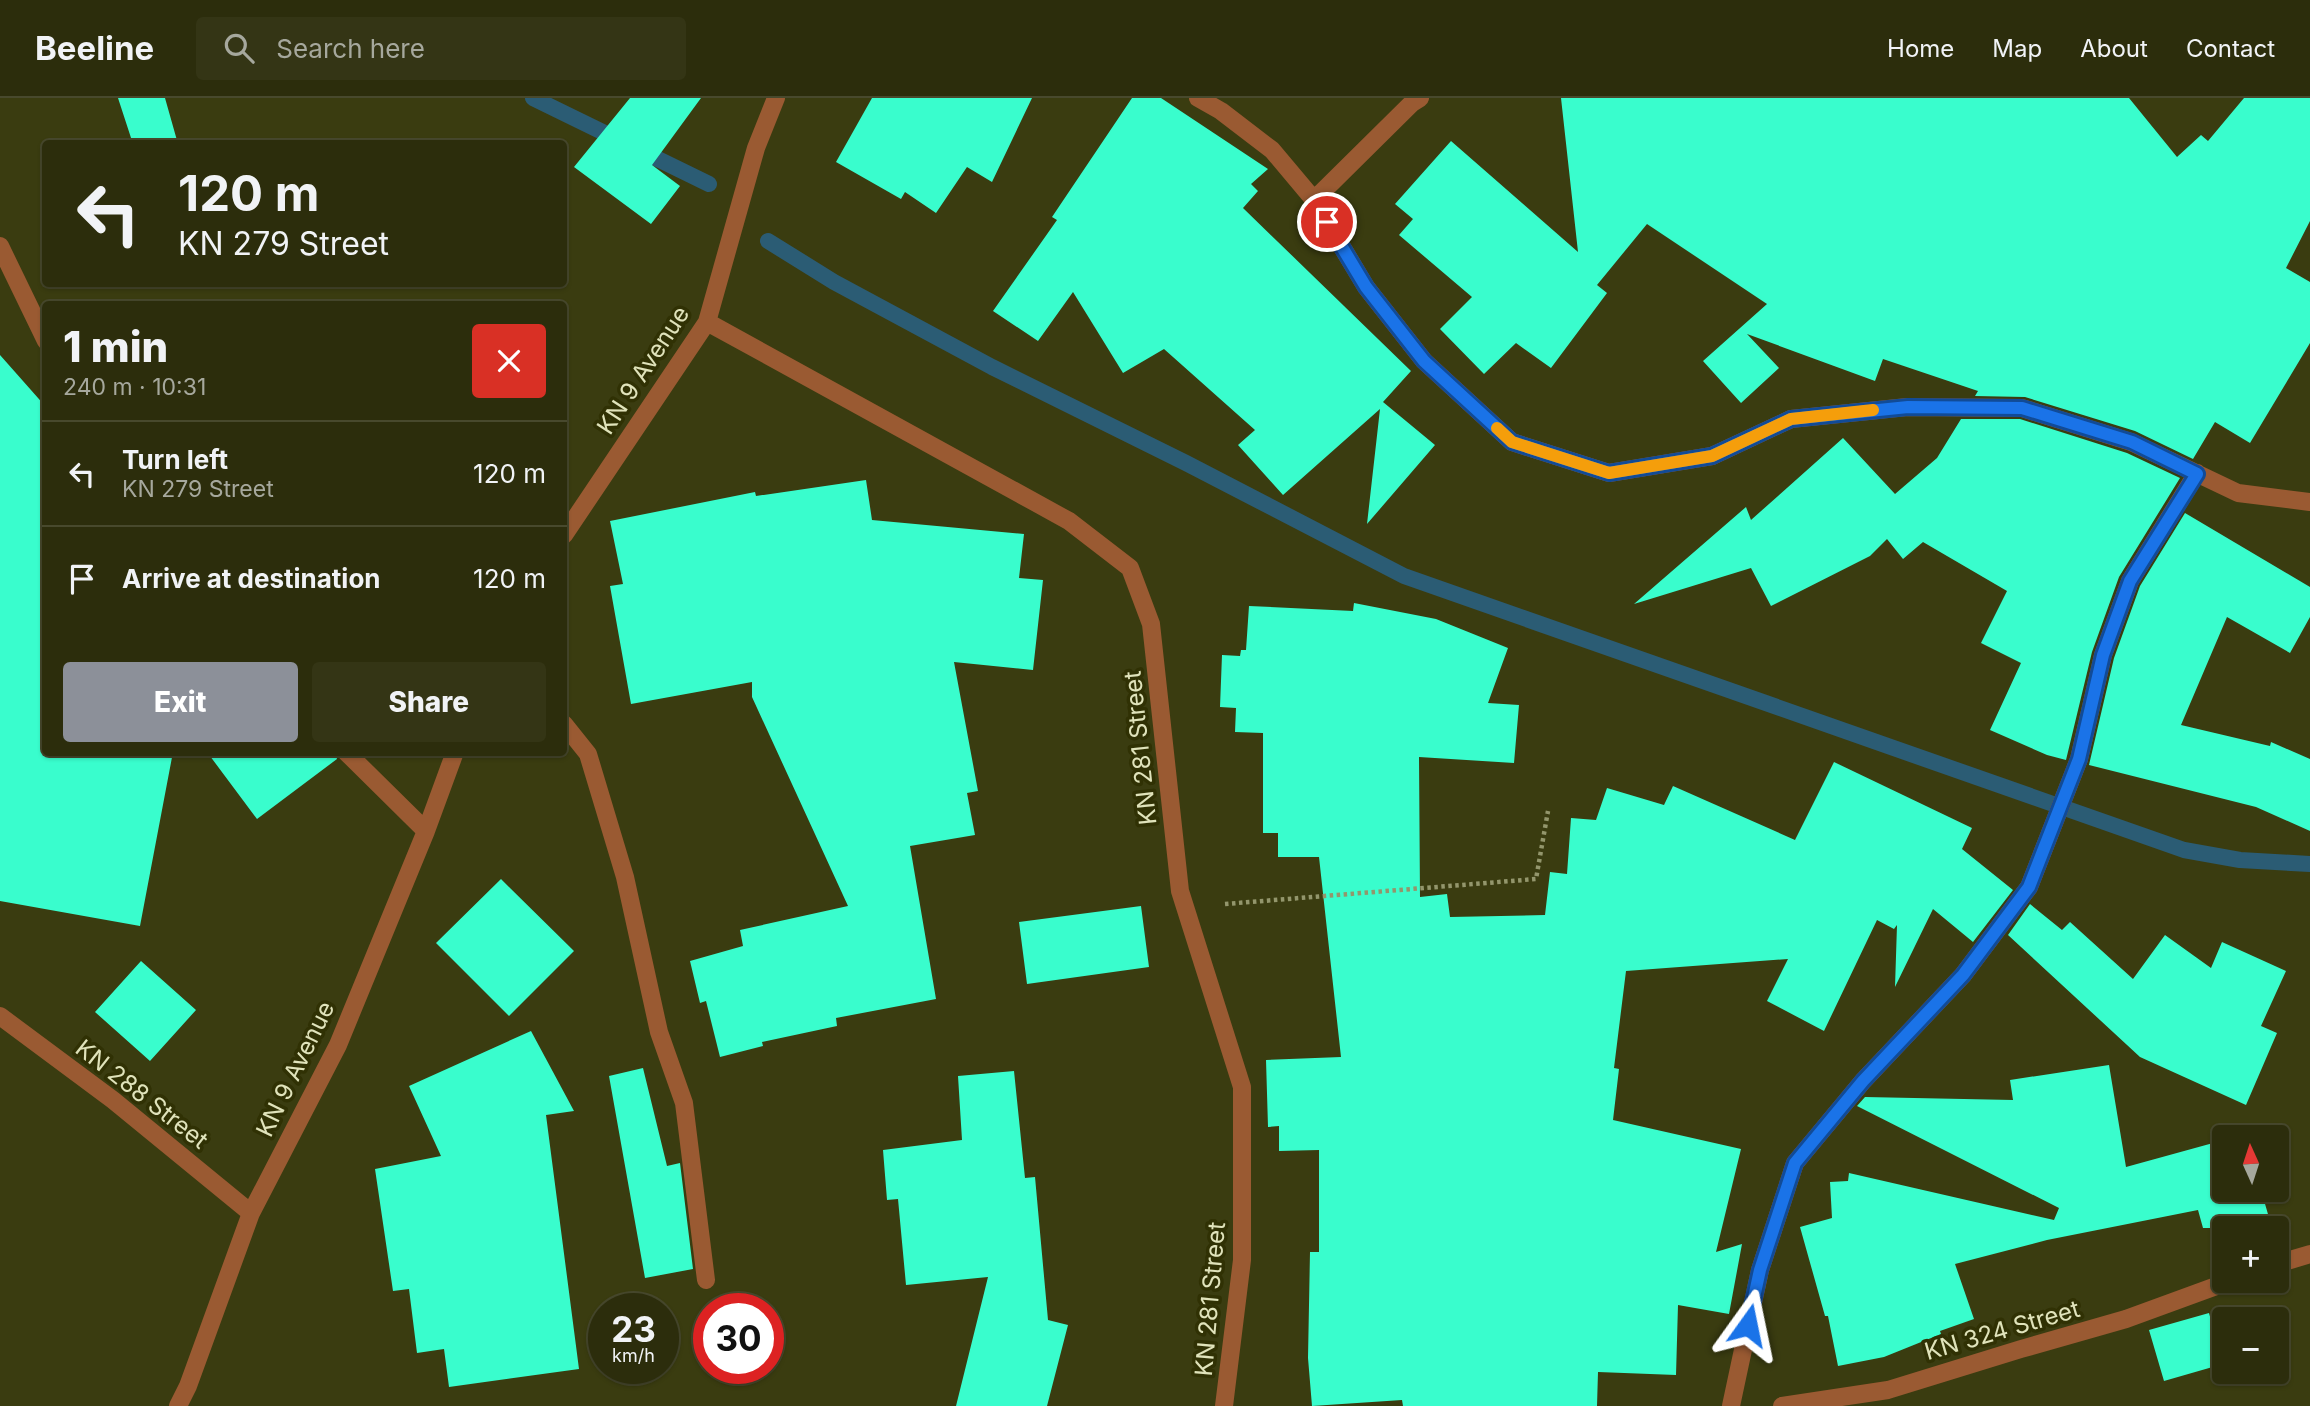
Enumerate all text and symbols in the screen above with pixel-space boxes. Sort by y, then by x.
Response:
search box [196,17,686,80]
text: Beeline [35,28,154,68]
icon: search [220,29,258,67]
text: Search here [276,33,425,64]
text: Home [1887,34,1954,63]
text: Map [1992,34,2042,63]
text: About [2080,34,2148,63]
text: Contact [2186,34,2275,63]
text: 120 m [178,164,319,223]
icon: left [63,168,154,259]
pin [1297,192,1357,252]
icon: arrive [1308,203,1346,241]
text: KN 279 Street [178,224,389,263]
street label: KN 9 Avenue [591,300,695,440]
text: 1 min [63,321,168,372]
button: close [472,324,546,398]
text: 240 m · 10:31 [63,373,206,401]
text: Turn left [122,444,228,475]
icon: left [63,455,101,493]
text: 120 m [473,458,546,489]
text: KN 279 Street [122,475,274,503]
icon: arrive [63,560,101,598]
text: Arrive at destination [122,563,381,594]
text: 120 m [473,563,546,594]
button: Exit [63,662,298,742]
button: Share [312,662,546,742]
street label: KN 281 Street [1117,669,1163,826]
street label: KN 9 Avenue [250,997,340,1141]
street label: KN 288 Street [70,1033,214,1155]
north arrow [2212,1125,2289,1202]
map controls [2212,1125,2289,1384]
button: + [2212,1216,2289,1293]
street label: KN 281 Street [1189,1221,1231,1377]
position arrow [1711,1288,1785,1362]
speed limit sign: 30 [693,1293,784,1384]
street label: KN 324 Street [1921,1294,2083,1366]
button: − [2212,1307,2289,1384]
text: 23 [611,1308,656,1350]
text: km/h [612,1345,655,1366]

